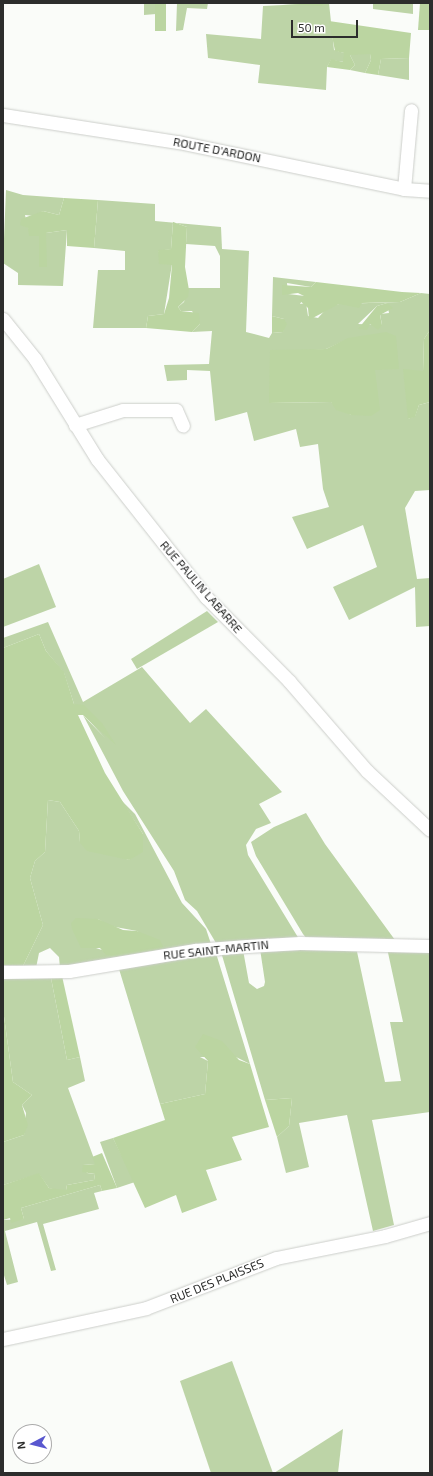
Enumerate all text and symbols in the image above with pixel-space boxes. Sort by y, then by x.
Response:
scale bar [293,12,360,38]
text: 50 m [298,20,325,34]
street label: ROUTE D'ARDON [172,134,262,166]
street label: RUE PAULIN LABARRE [157,538,245,636]
street label: RUE SAINT-MARTIN [162,937,270,963]
street label: RUE DES PLAISSES [168,1256,266,1306]
north arrow [12,1424,52,1464]
text: N [14,1441,28,1450]

